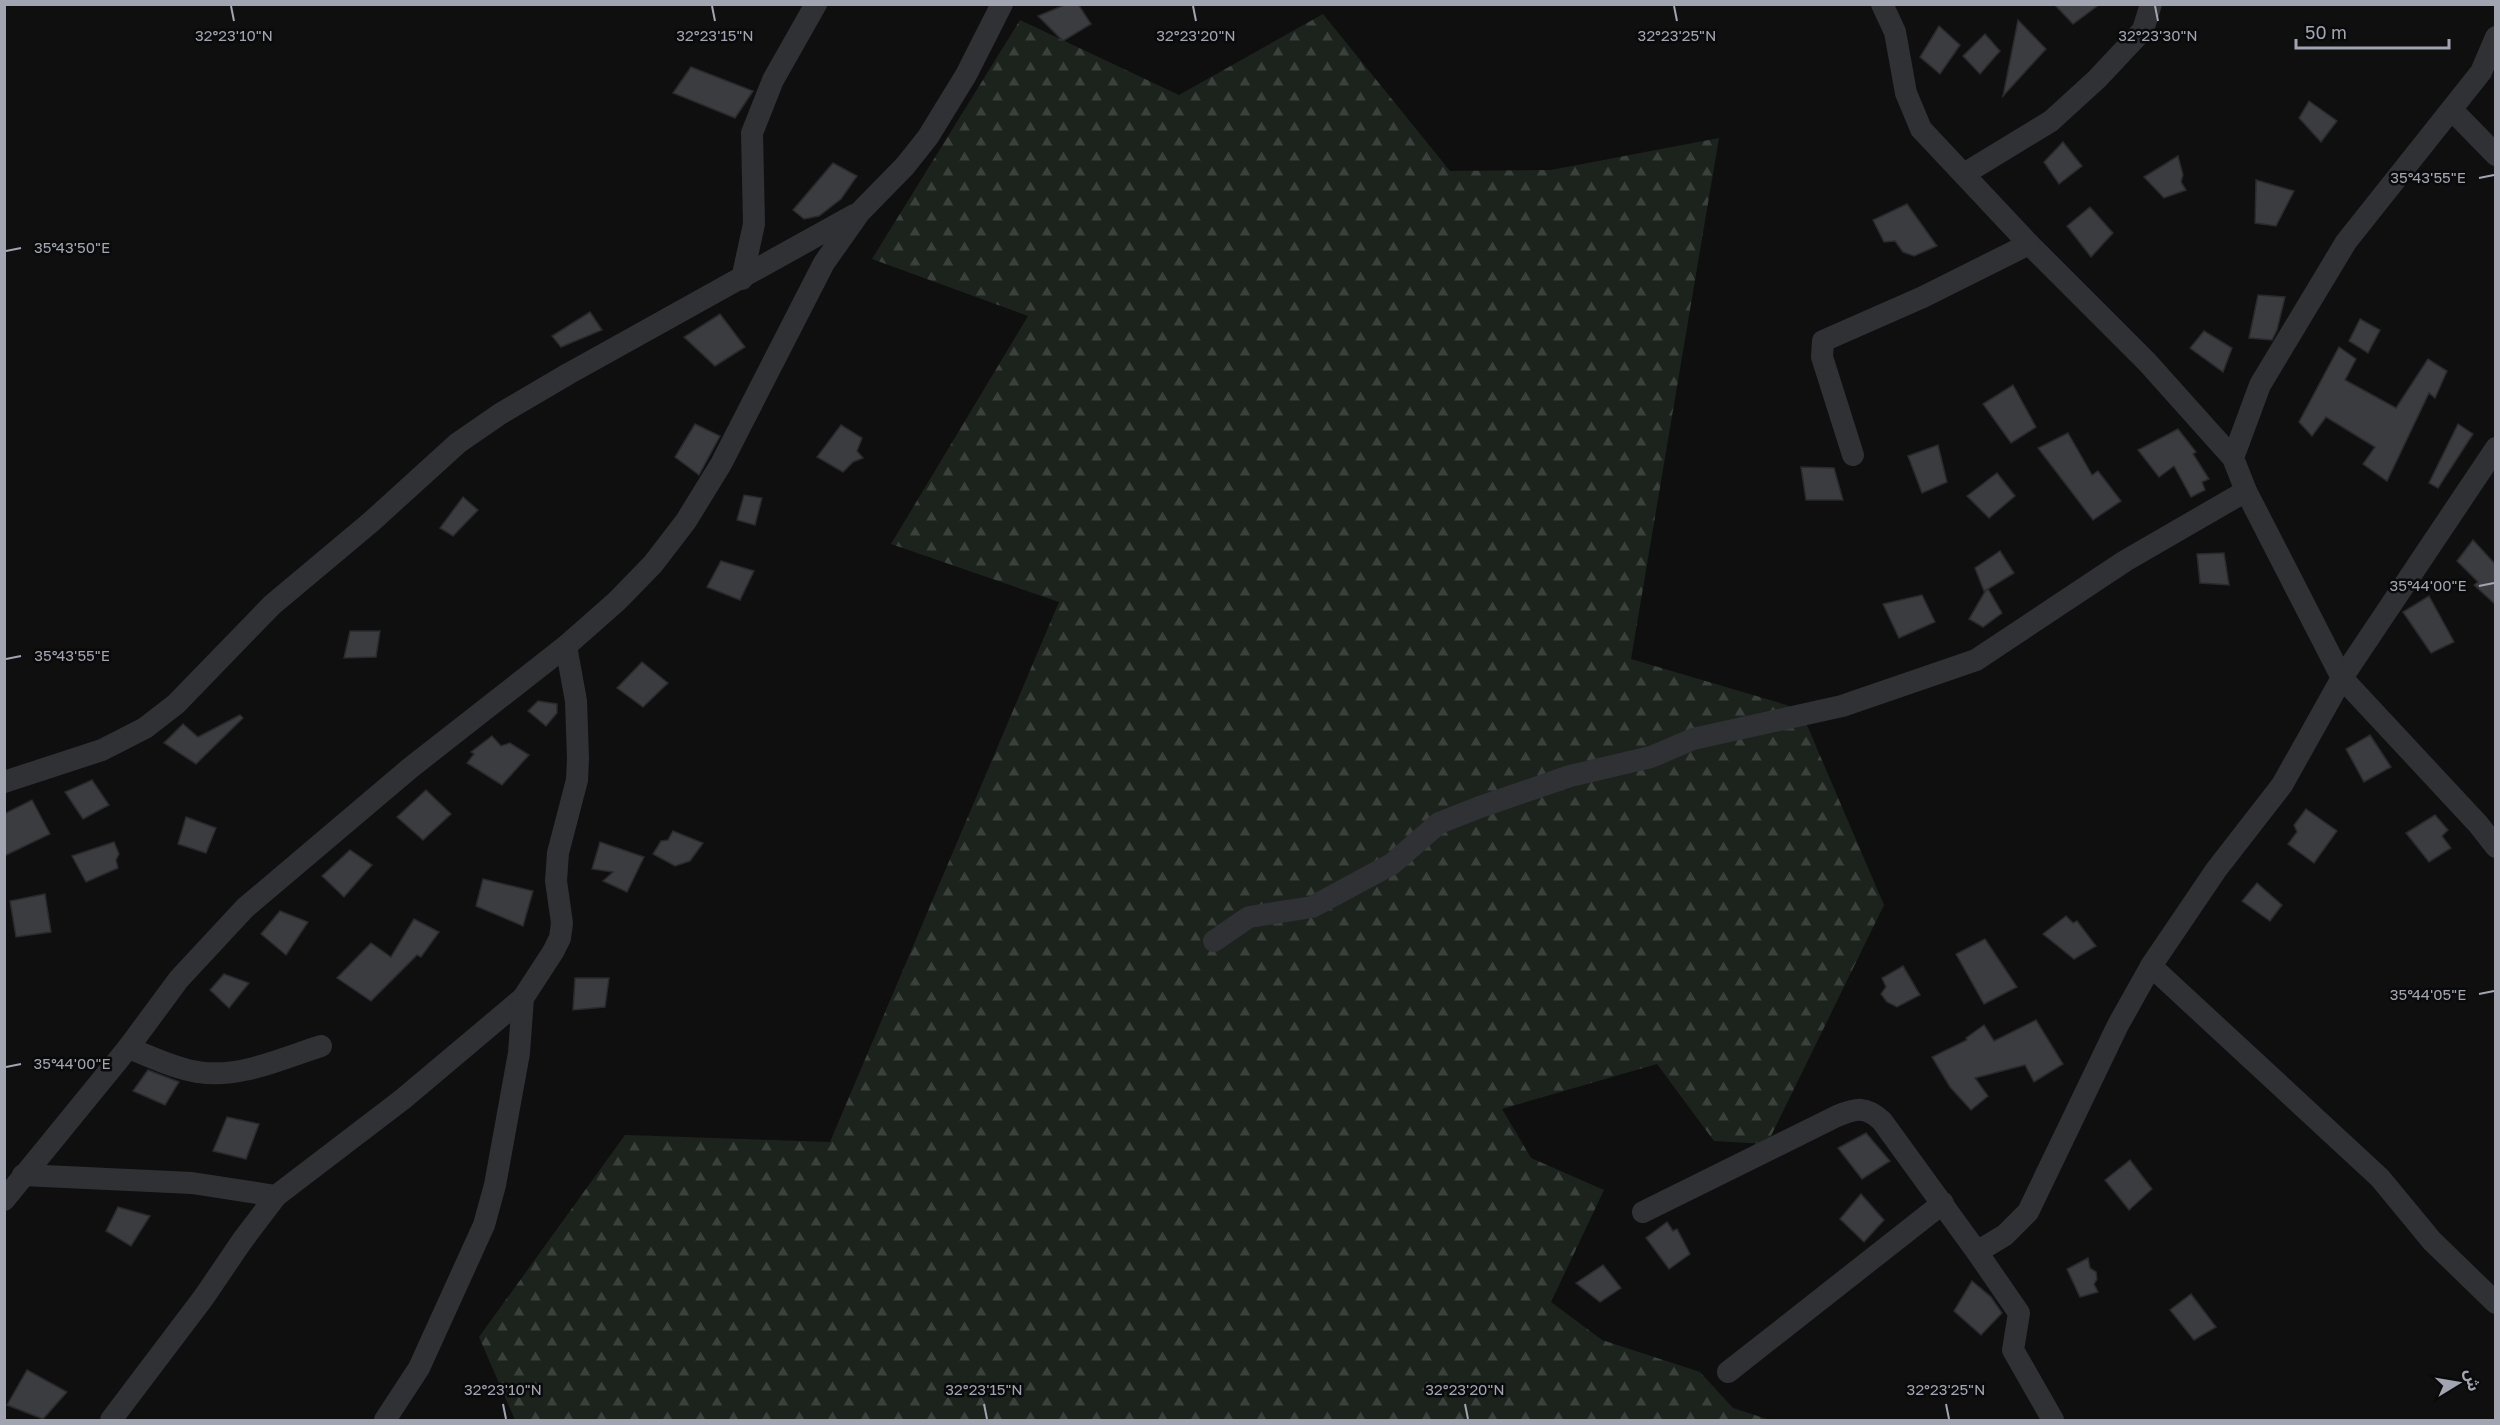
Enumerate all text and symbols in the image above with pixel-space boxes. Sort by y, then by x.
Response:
scale bar [2296,12,2449,50]
text: 50 m [2305,21,2347,43]
text: 32°23'10"N [195,26,273,44]
text: 32°23'15"N [676,26,754,44]
text: 32°23'20"N [1156,26,1236,44]
text: 32°23'25"N [1638,26,1716,44]
text: 32°23'30"N [2118,26,2198,44]
text: 35°43'55"E [2390,168,2466,186]
text: 35°43'50"E [34,238,110,256]
text: 35°44'00"E [2389,576,2467,594]
text: 35°43'55"E [34,646,110,664]
text: 35°44'05"E [2390,985,2466,1003]
text: 35°44'00"E [33,1054,111,1072]
north arrow [2428,1353,2488,1413]
text: ش [2461,1367,2485,1393]
text: 32°23'10"N [464,1380,542,1398]
text: 32°23'15"N [945,1380,1023,1398]
text: 32°23'20"N [1425,1380,1505,1398]
text: 32°23'25"N [1907,1380,1985,1398]

